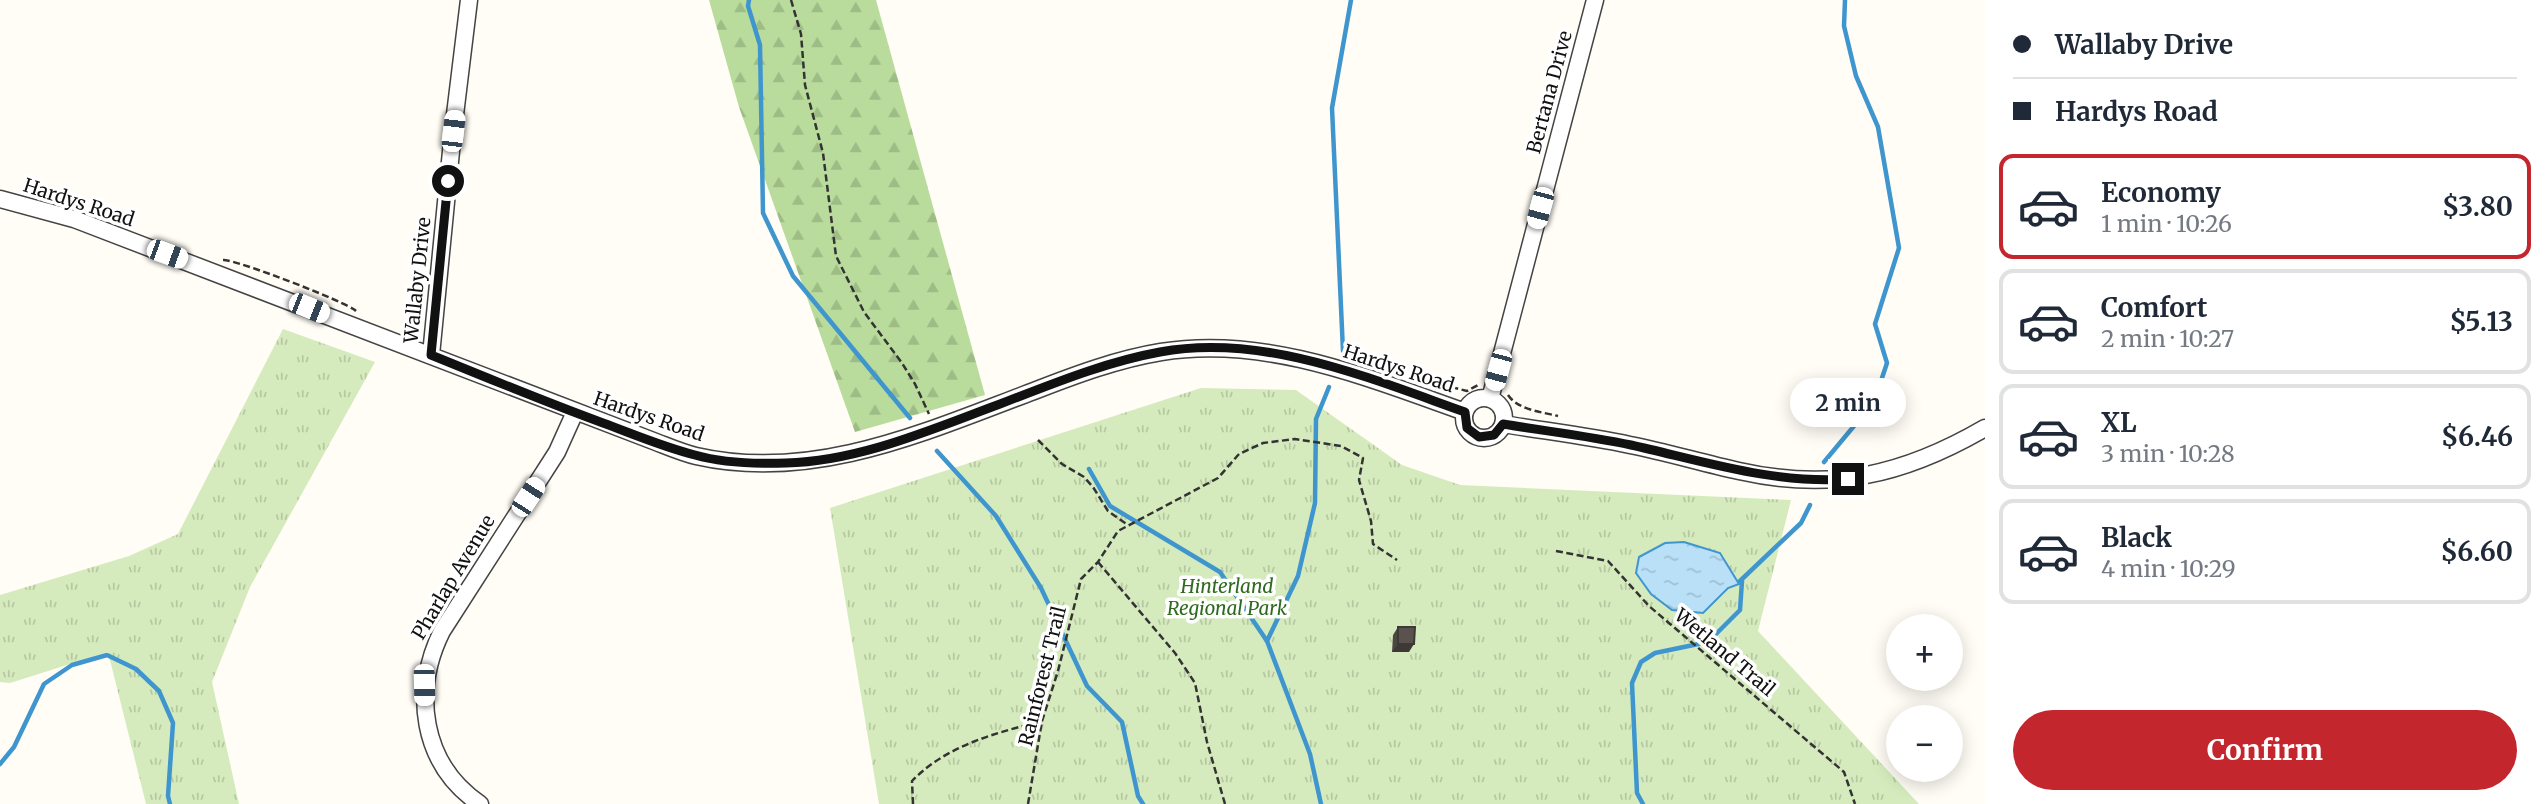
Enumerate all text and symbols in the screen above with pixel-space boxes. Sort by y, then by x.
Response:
street label: Bertana Drive [1521,28,1577,156]
text: Wallaby Drive [2055,28,2233,61]
text: Hardys Road [2055,95,2218,128]
car [441,109,466,153]
route start [432,165,464,197]
street label: Hardys Road [20,173,138,231]
icon: car [2017,175,2080,238]
text: Economy [2101,176,2221,209]
car [1525,185,1556,231]
text: $3.80 [2442,190,2513,223]
text: 1 min · 10:26 [2101,209,2232,238]
street label: Wallaby Drive [398,216,436,345]
car [144,237,191,271]
car [286,290,333,326]
icon: car [2017,290,2080,353]
text: Comfort [2101,291,2207,324]
text: $5.13 [2450,305,2513,338]
text: 2 min · 10:27 [2101,324,2234,353]
street label: Hardys Road [1340,339,1458,397]
car [1483,347,1514,393]
callout: 2 min [1790,378,1906,426]
street label: Hardys Road [590,386,708,446]
text: 2 min [1815,388,1881,417]
icon: car [2017,405,2080,468]
text: XL [2101,406,2137,439]
text: $6.46 [2441,420,2513,453]
text: 3 min · 10:28 [2101,439,2235,468]
route end [1832,463,1864,495]
car [508,474,549,520]
street label: Pharlap Avenue [406,510,500,644]
icon: car [2017,520,2080,583]
text: Black [2101,521,2172,554]
text: $6.60 [2440,535,2513,568]
text: 4 min · 10:29 [2101,554,2236,583]
park label: Hinterland Regional Park [1167,574,1288,620]
street label: Wetland Trail [1669,602,1780,701]
street label: Rainforest Trail [1013,603,1071,748]
map controls [1886,614,1963,782]
button: + [1886,614,1963,691]
car [414,664,435,706]
button: − [1886,705,1963,782]
button: Confirm [2013,710,2517,790]

